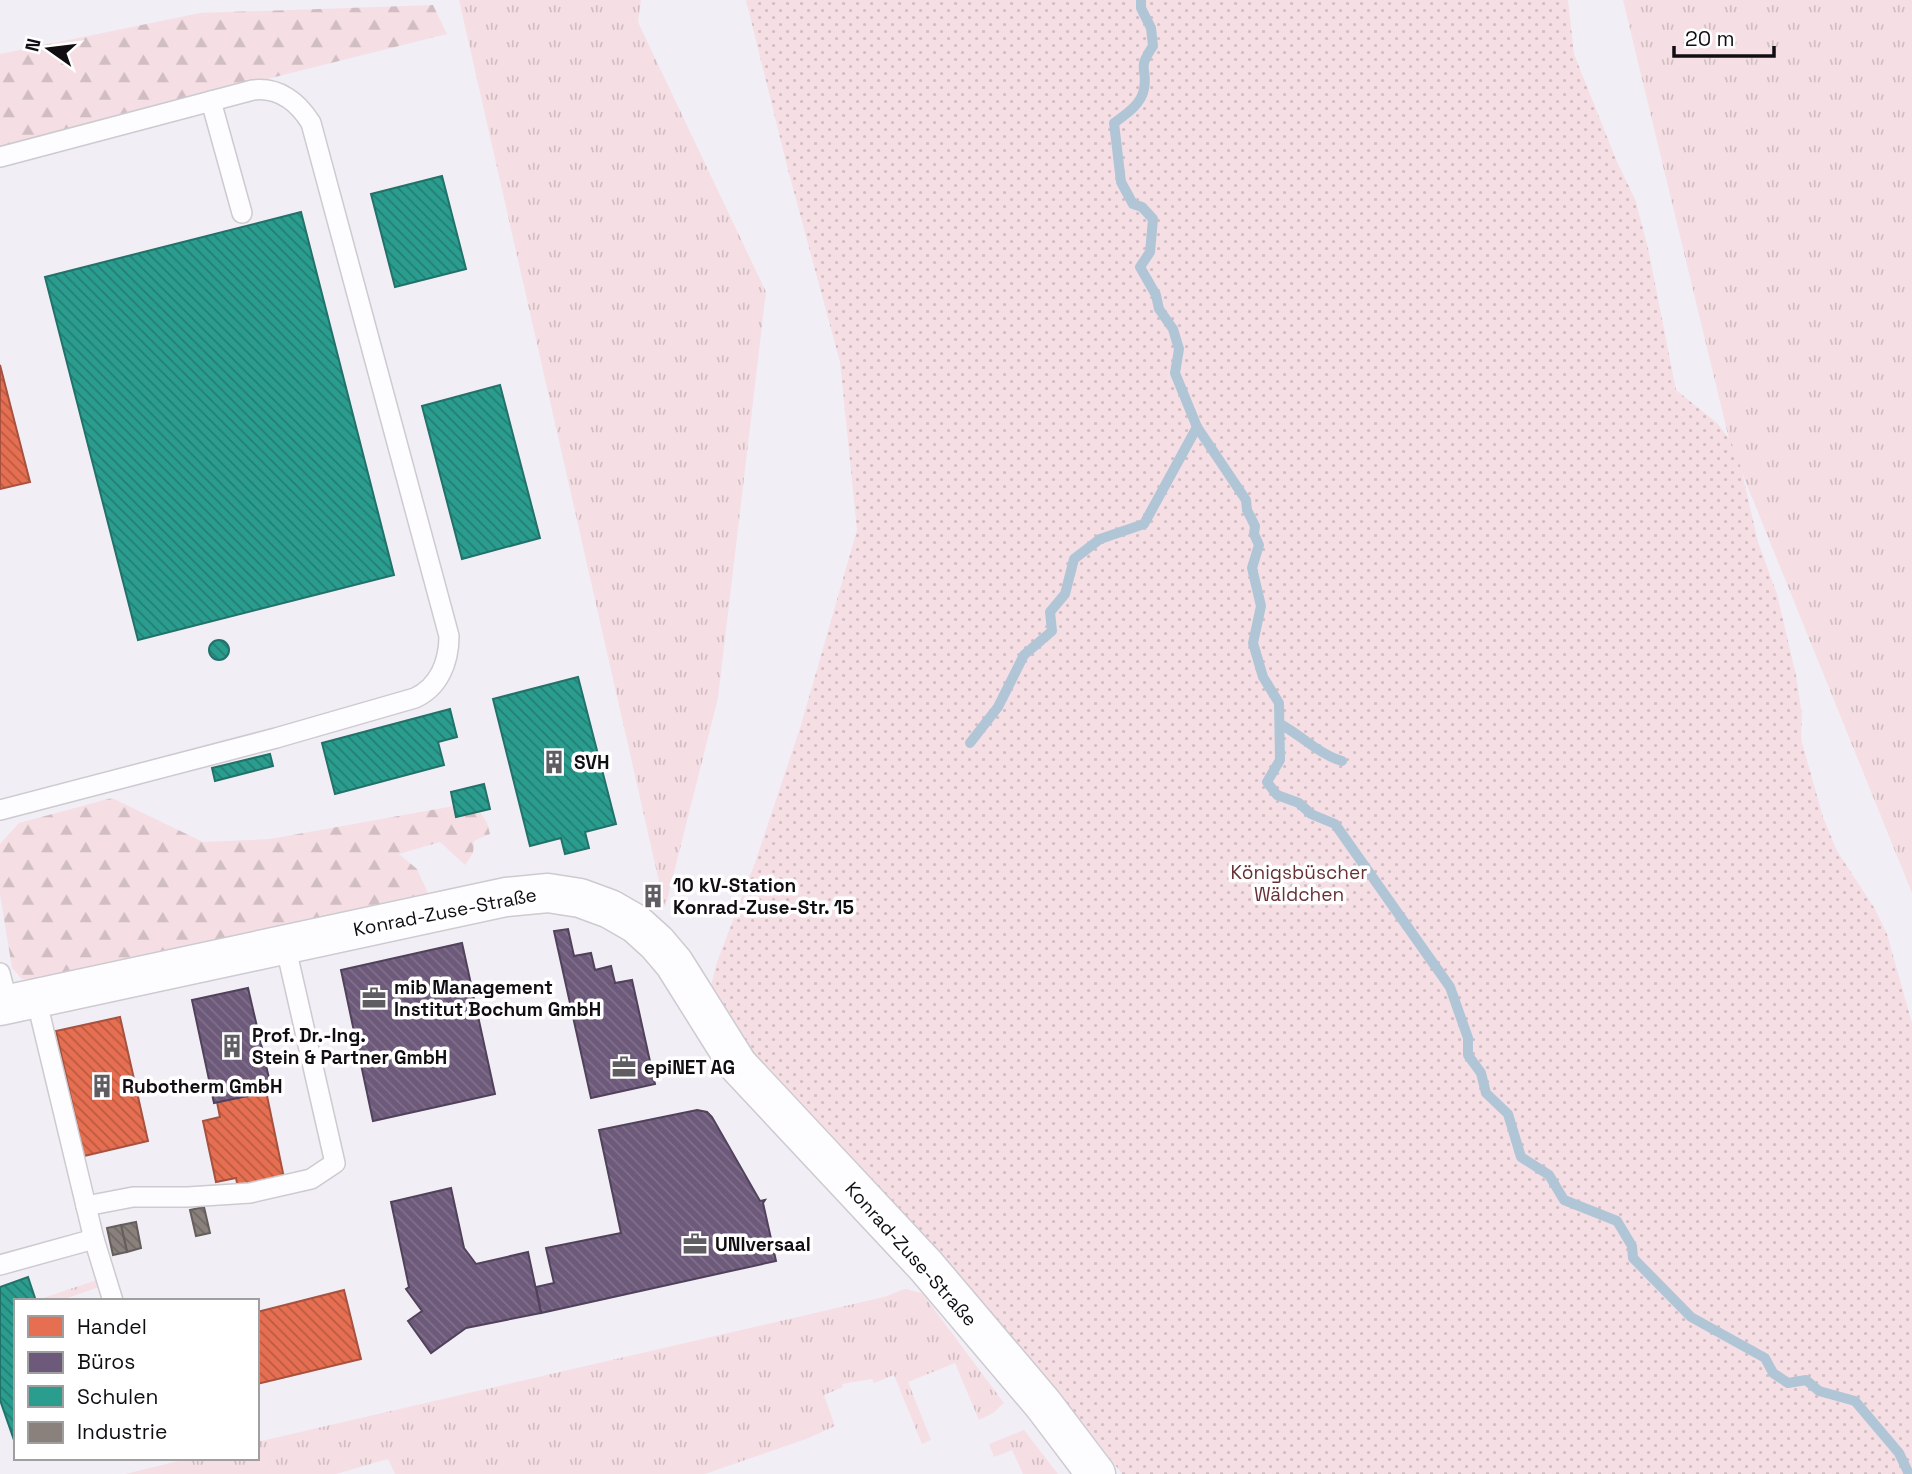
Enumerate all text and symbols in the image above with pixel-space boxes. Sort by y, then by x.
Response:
north arrow [14,14,84,84]
scale bar [1674,14,1774,58]
text: 20 m [1685,25,1735,52]
text: N [19,36,47,54]
building icon: SVH [540,748,568,776]
place label: SVH [574,750,610,775]
park label: Königsbüscher Wäldchen [1231,860,1367,907]
place label: 10 kV-Station Konrad-Zuse-Str. 15 [673,873,854,920]
street label: Konrad-Zuse-Straße [351,882,539,942]
building icon: 10 kV-Station Konrad-Zuse-Str. 15 [639,882,667,910]
place label: mib Management Institut Bochum GmbH [394,975,601,1022]
office icon: mib Management Institut Bochum GmbH [360,984,388,1012]
place label: Prof. Dr.-Ing. Stein & Partner GmbH [252,1023,447,1070]
building icon: Prof. Dr.-Ing. Stein & Partner GmbH [218,1032,246,1060]
office icon: epiNET AG [610,1053,638,1081]
place label: epiNET AG [644,1055,735,1080]
building icon: Rubotherm GmbH [88,1072,116,1100]
place label: Rubotherm GmbH [122,1074,282,1099]
street label: Konrad-Zuse-Straße [839,1176,983,1332]
office icon: UNIversaal [681,1230,709,1258]
place label: UNIversaal [715,1232,811,1257]
legend [14,1299,259,1460]
text: Handel [77,1313,147,1340]
text: Büros [77,1348,135,1375]
text: Schulen [77,1383,158,1410]
text: Industrie [77,1418,167,1445]

